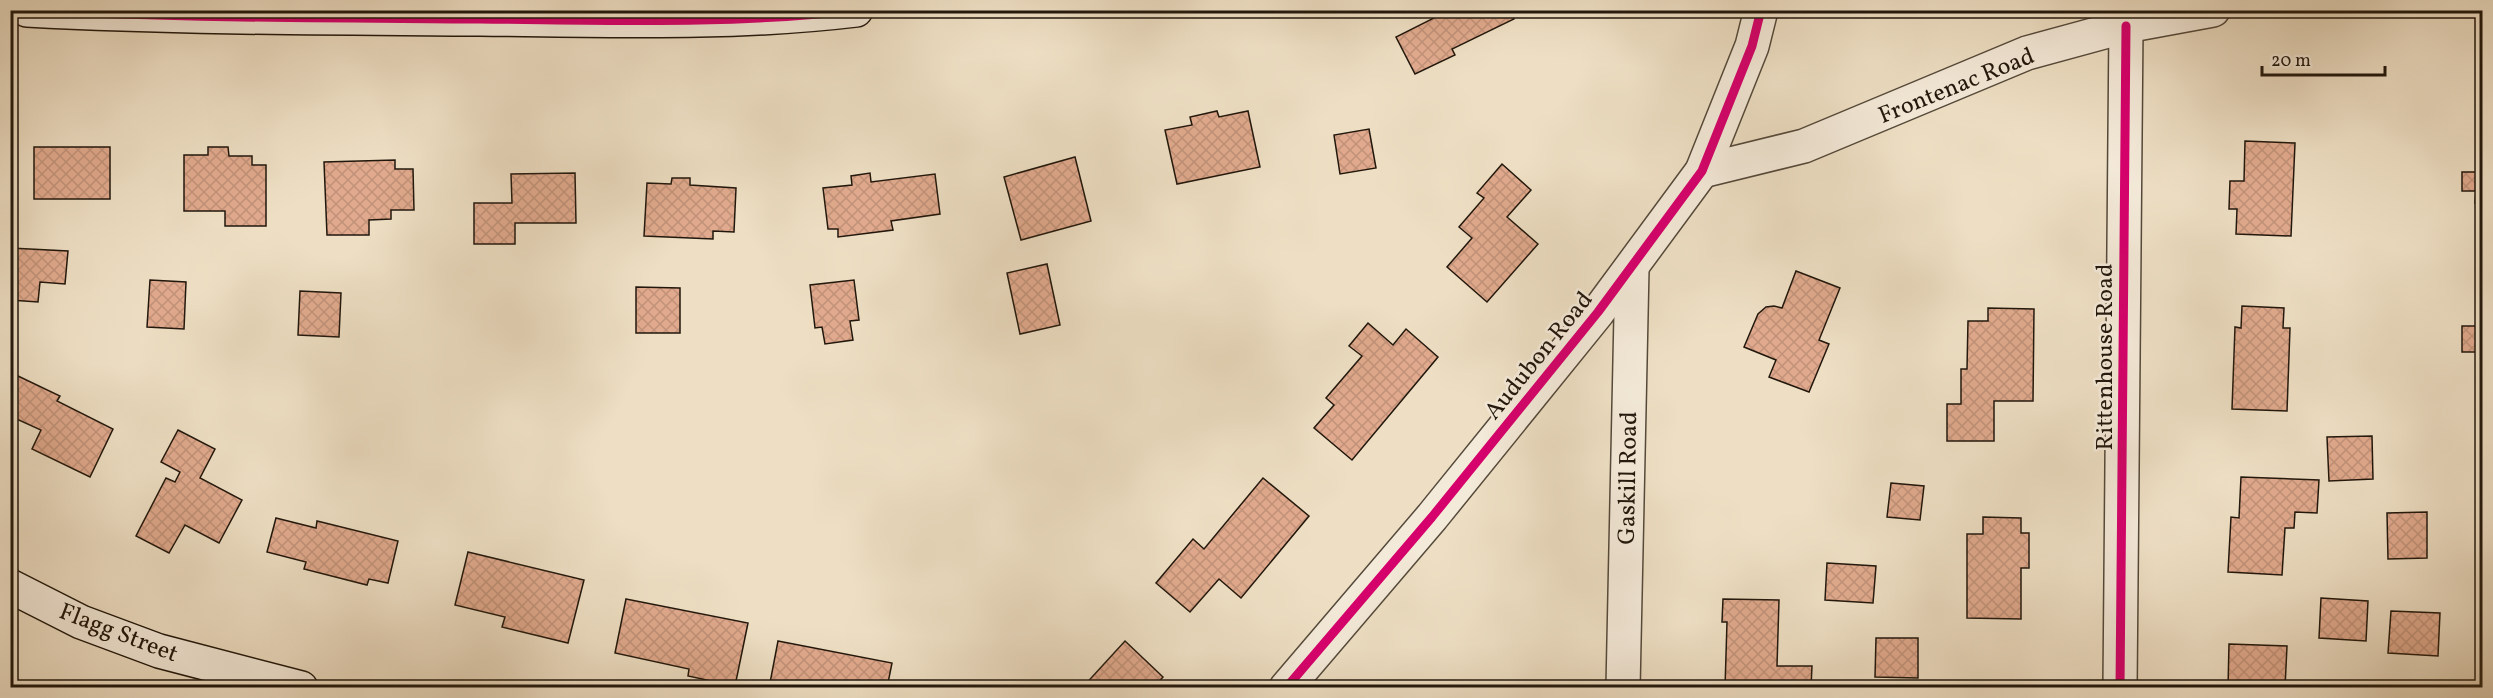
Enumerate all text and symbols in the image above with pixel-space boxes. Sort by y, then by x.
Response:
scale bar [2262,39,2385,77]
street label: Frontenac Road [1874,40,2040,134]
text: 20 m [2271,49,2311,74]
street label: Rittenhouse Road [2089,264,2123,450]
street label: Audubon Road [1477,285,1602,428]
street label: Gaskill Road [1611,411,1647,545]
street label: Flagg Street [54,596,183,672]

